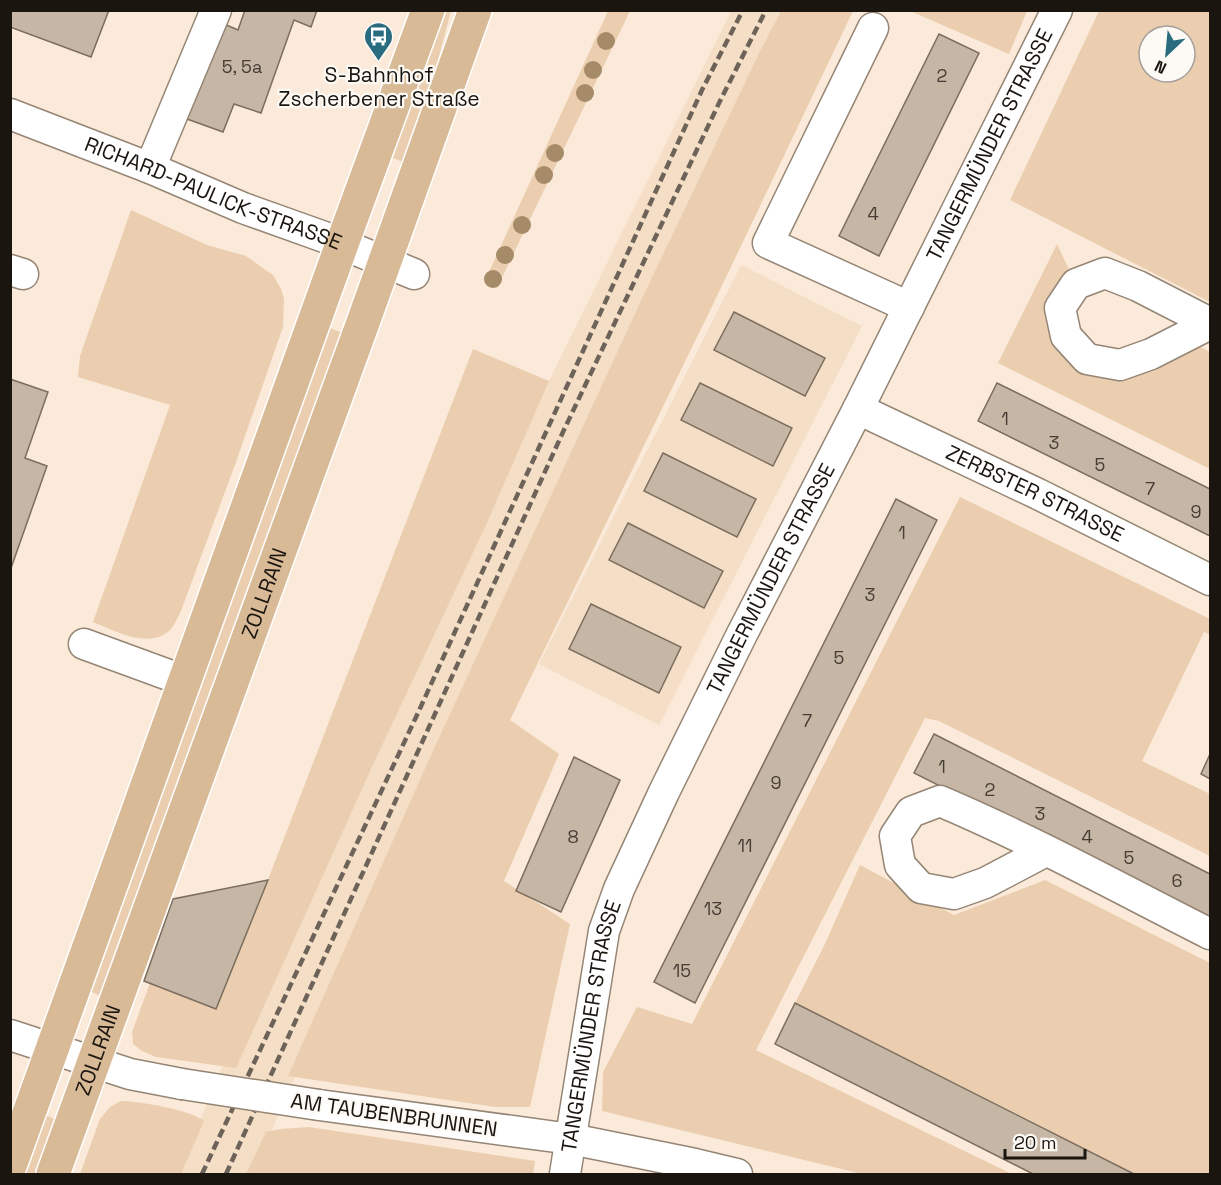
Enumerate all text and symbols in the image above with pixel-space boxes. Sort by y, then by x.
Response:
bus stop icon: S-Bahnhof Zscherbener Straße [363,20,395,62]
street label: TANGERMÜNDER STRASSE [920,24,1058,265]
north arrow [1137,24,1197,84]
house number: 5, 5a [222,55,262,78]
text: N [1151,55,1170,79]
place label: S-Bahnhof Zscherbener Straße [278,61,480,112]
house number: 2 [937,64,947,87]
street label: RICHARD-PAULICK-STRASSE [81,130,346,256]
house number: 4 [867,202,879,225]
house number: 1 [1001,407,1009,430]
house number: 3 [1049,431,1059,454]
street label: ZERBSTER STRASSE [942,438,1129,548]
house number: 5 [1095,453,1105,476]
street label: TANGERMÜNDER STRASSE [700,459,841,699]
house number: 7 [1145,477,1155,500]
house number: 9 [1190,500,1202,523]
house number: 1 [898,521,906,544]
street label: ZOLLRAIN [235,544,293,642]
house number: 3 [865,583,875,606]
house number: 5 [834,646,844,669]
house number: 7 [802,709,812,732]
house number: 1 [938,755,946,778]
house number: 9 [770,771,782,794]
house number: 2 [985,778,995,801]
house number: 3 [1035,802,1045,825]
house number: 8 [567,825,579,848]
house number: 4 [1081,825,1093,848]
house number: 11 [737,834,753,857]
house number: 5 [1124,846,1134,869]
house number: 6 [1171,869,1183,892]
street label: TANGERMÜNDER STRASSE [555,896,627,1154]
house number: 13 [704,897,722,920]
house number: 15 [673,959,691,982]
street label: ZOLLRAIN [69,1001,127,1099]
street label: AM TAUBENBRUNNEN [289,1087,499,1142]
scale bar [1005,1122,1084,1160]
text: 20 m [1014,1131,1057,1154]

